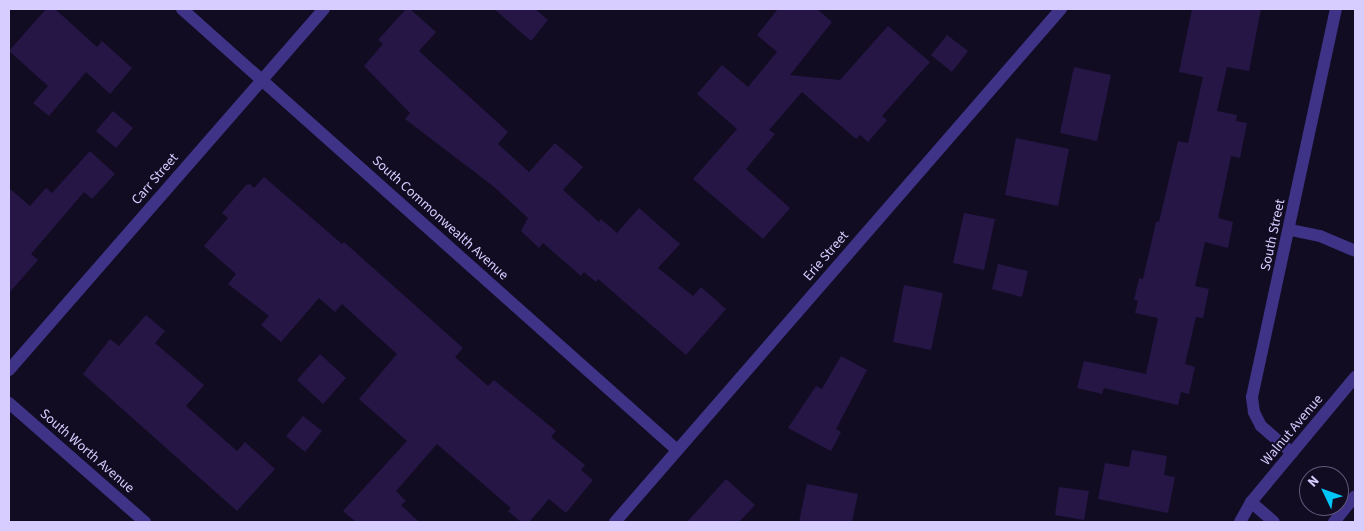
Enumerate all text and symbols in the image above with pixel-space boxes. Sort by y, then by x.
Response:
street label: Carr Street [128,150,182,208]
street label: South Commonwealth Avenue [368,152,512,284]
street label: South Street [1257,198,1289,272]
street label: Erie Street [800,228,852,284]
street label: Walnut Avenue [1257,391,1327,469]
street label: South Worth Avenue [36,405,138,497]
north arrow [1299,466,1349,516]
text: N [1303,471,1324,492]

